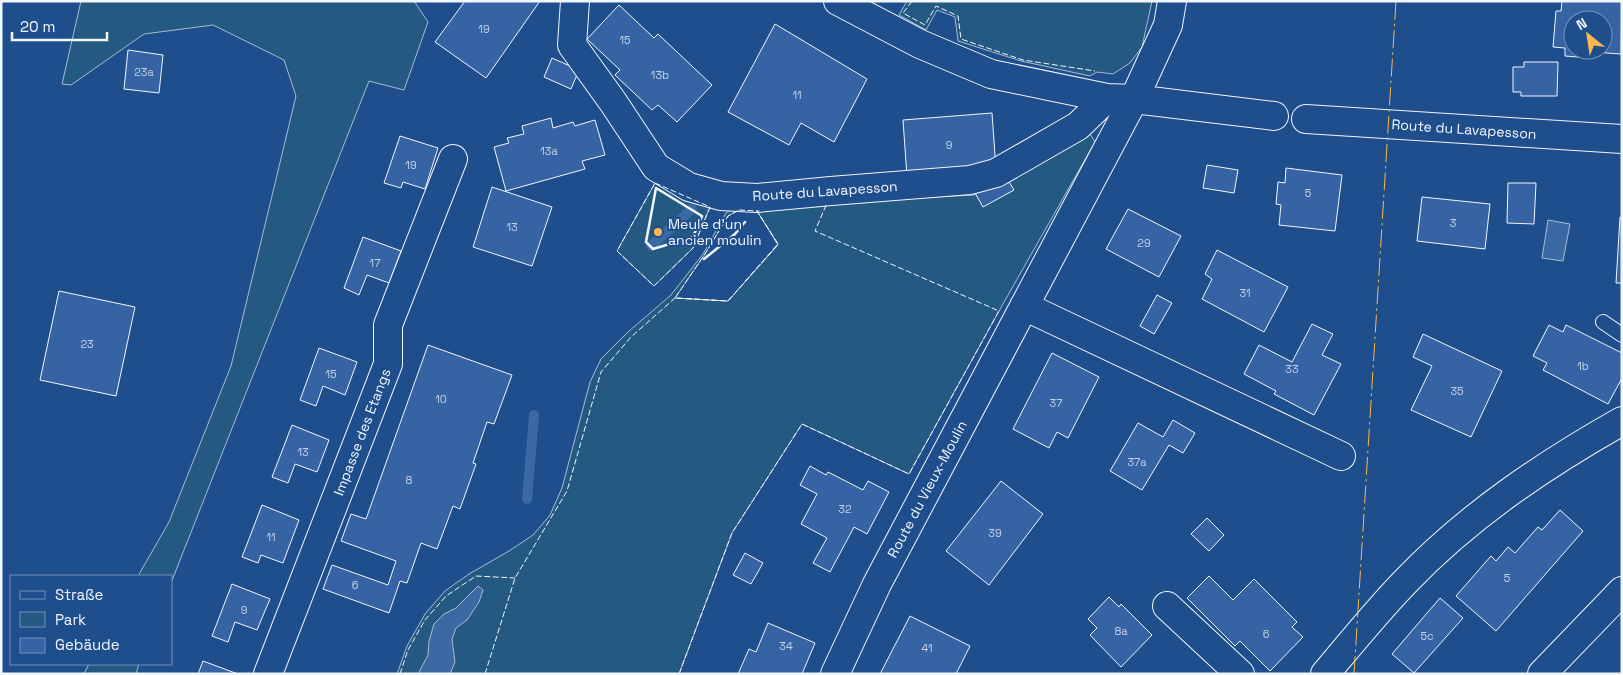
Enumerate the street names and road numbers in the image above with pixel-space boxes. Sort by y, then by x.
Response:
street label: Route du Lavapesson [1391,115,1537,143]
street label: Route du Lavapesson [752,177,898,205]
street label: Impasse des Etangs [329,366,395,498]
street label: Route du Vieux-Moulin [883,417,971,561]

